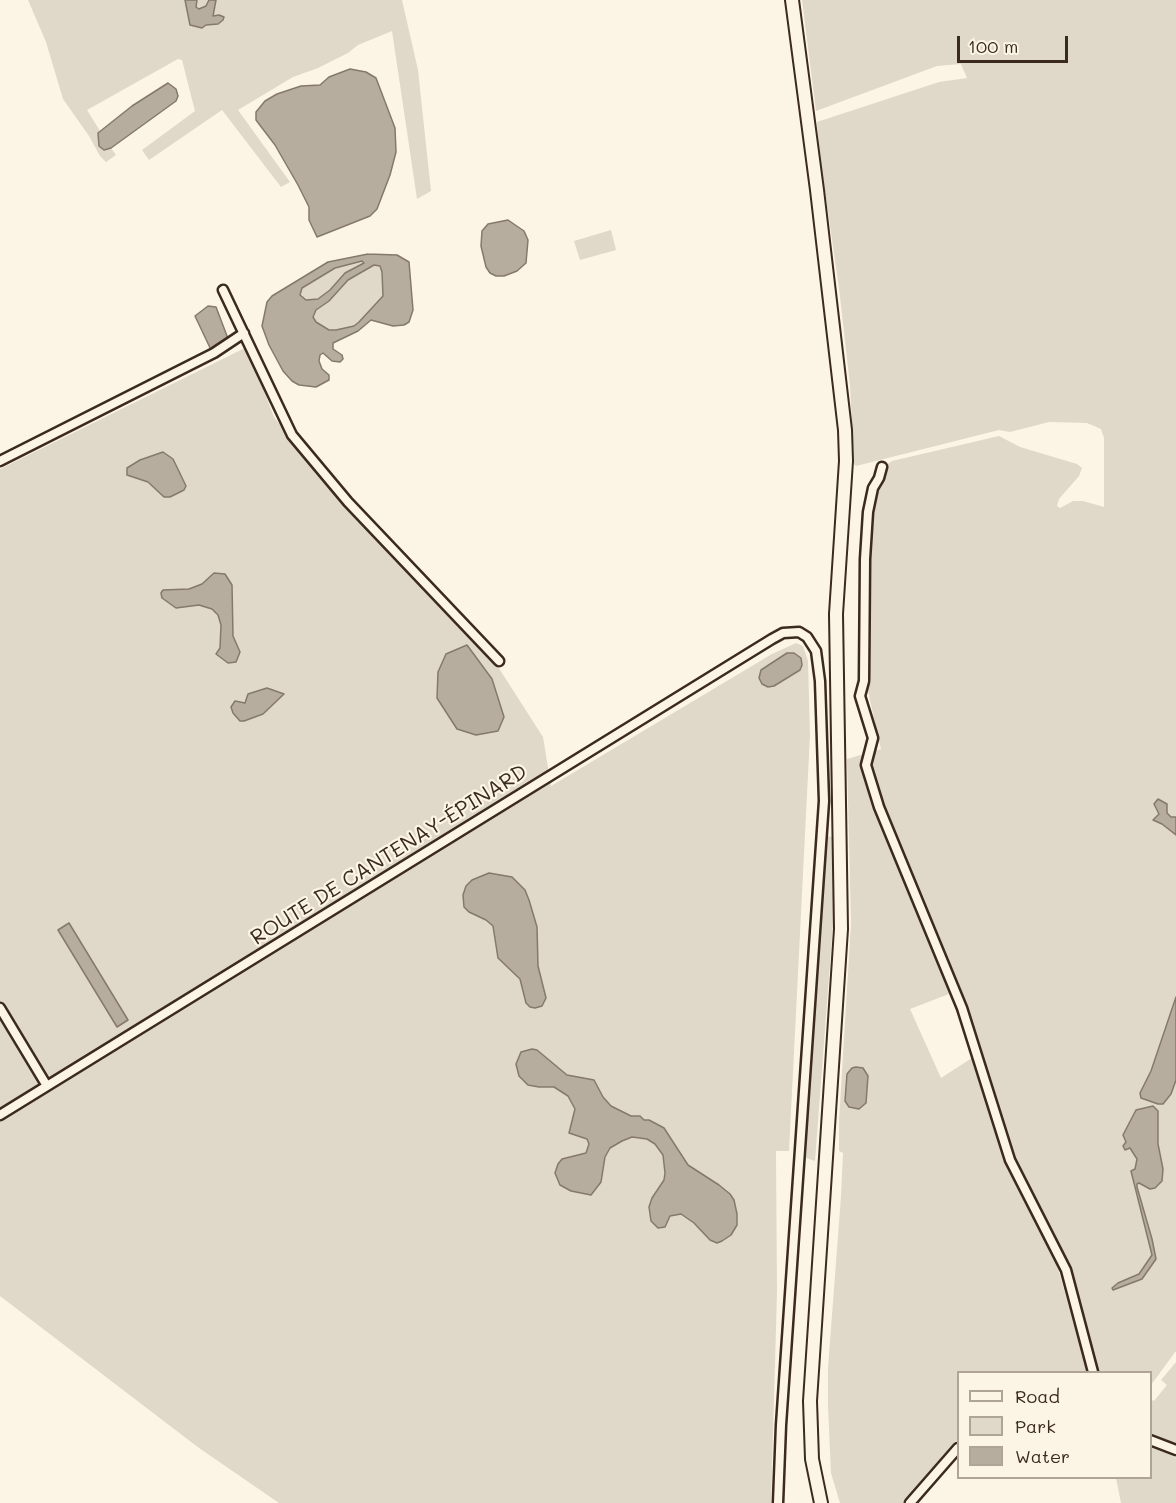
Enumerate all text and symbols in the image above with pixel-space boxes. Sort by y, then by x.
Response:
scale bar [960,24,1071,62]
text: 100 m [968,34,1018,58]
street label: ROUTE DE CANTENAY-ÉPINARD [246,759,532,951]
legend [957,1371,1152,1479]
text: Road [1015,1384,1060,1408]
text: Park [1015,1414,1056,1438]
text: Water [1015,1444,1070,1468]

